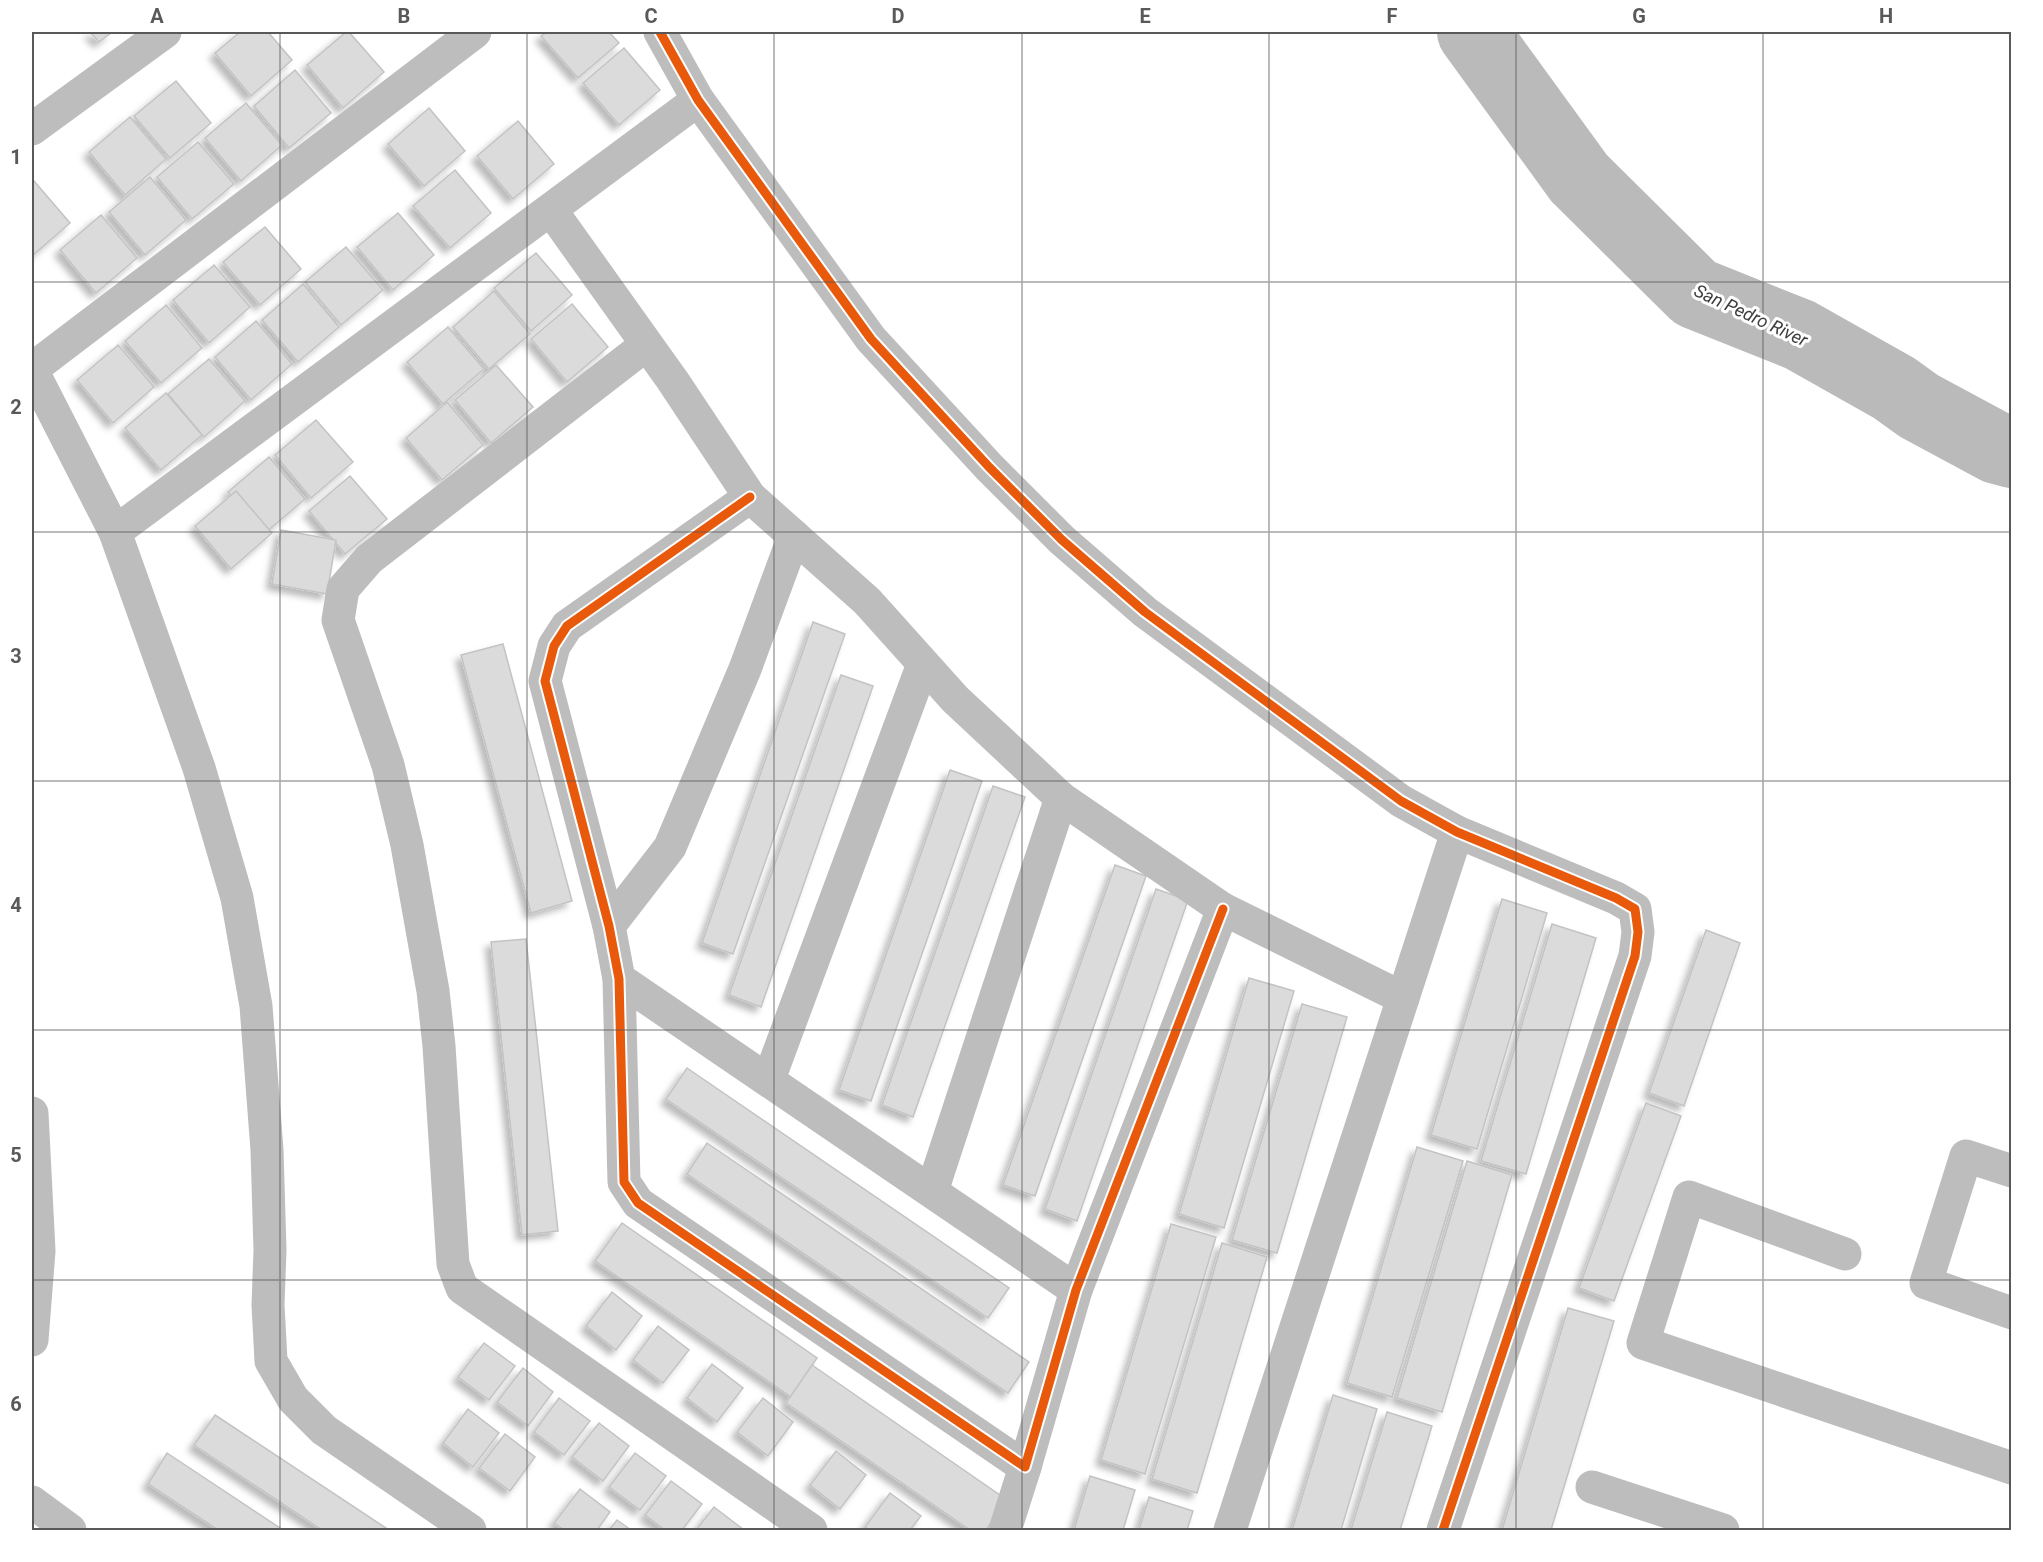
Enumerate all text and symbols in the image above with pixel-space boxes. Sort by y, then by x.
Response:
text: A [150,4,164,28]
text: B [398,4,410,28]
text: C [644,4,658,28]
text: D [892,4,905,28]
text: E [1139,4,1151,28]
text: F [1387,4,1398,28]
text: G [1632,4,1646,28]
text: H [1879,4,1893,28]
text: 1 [10,145,22,169]
water label: San Pedro River [1691,280,1812,351]
text: 2 [10,395,22,419]
text: 3 [10,644,22,668]
text: 4 [10,893,22,917]
text: 5 [10,1143,22,1167]
text: 6 [10,1392,22,1416]

